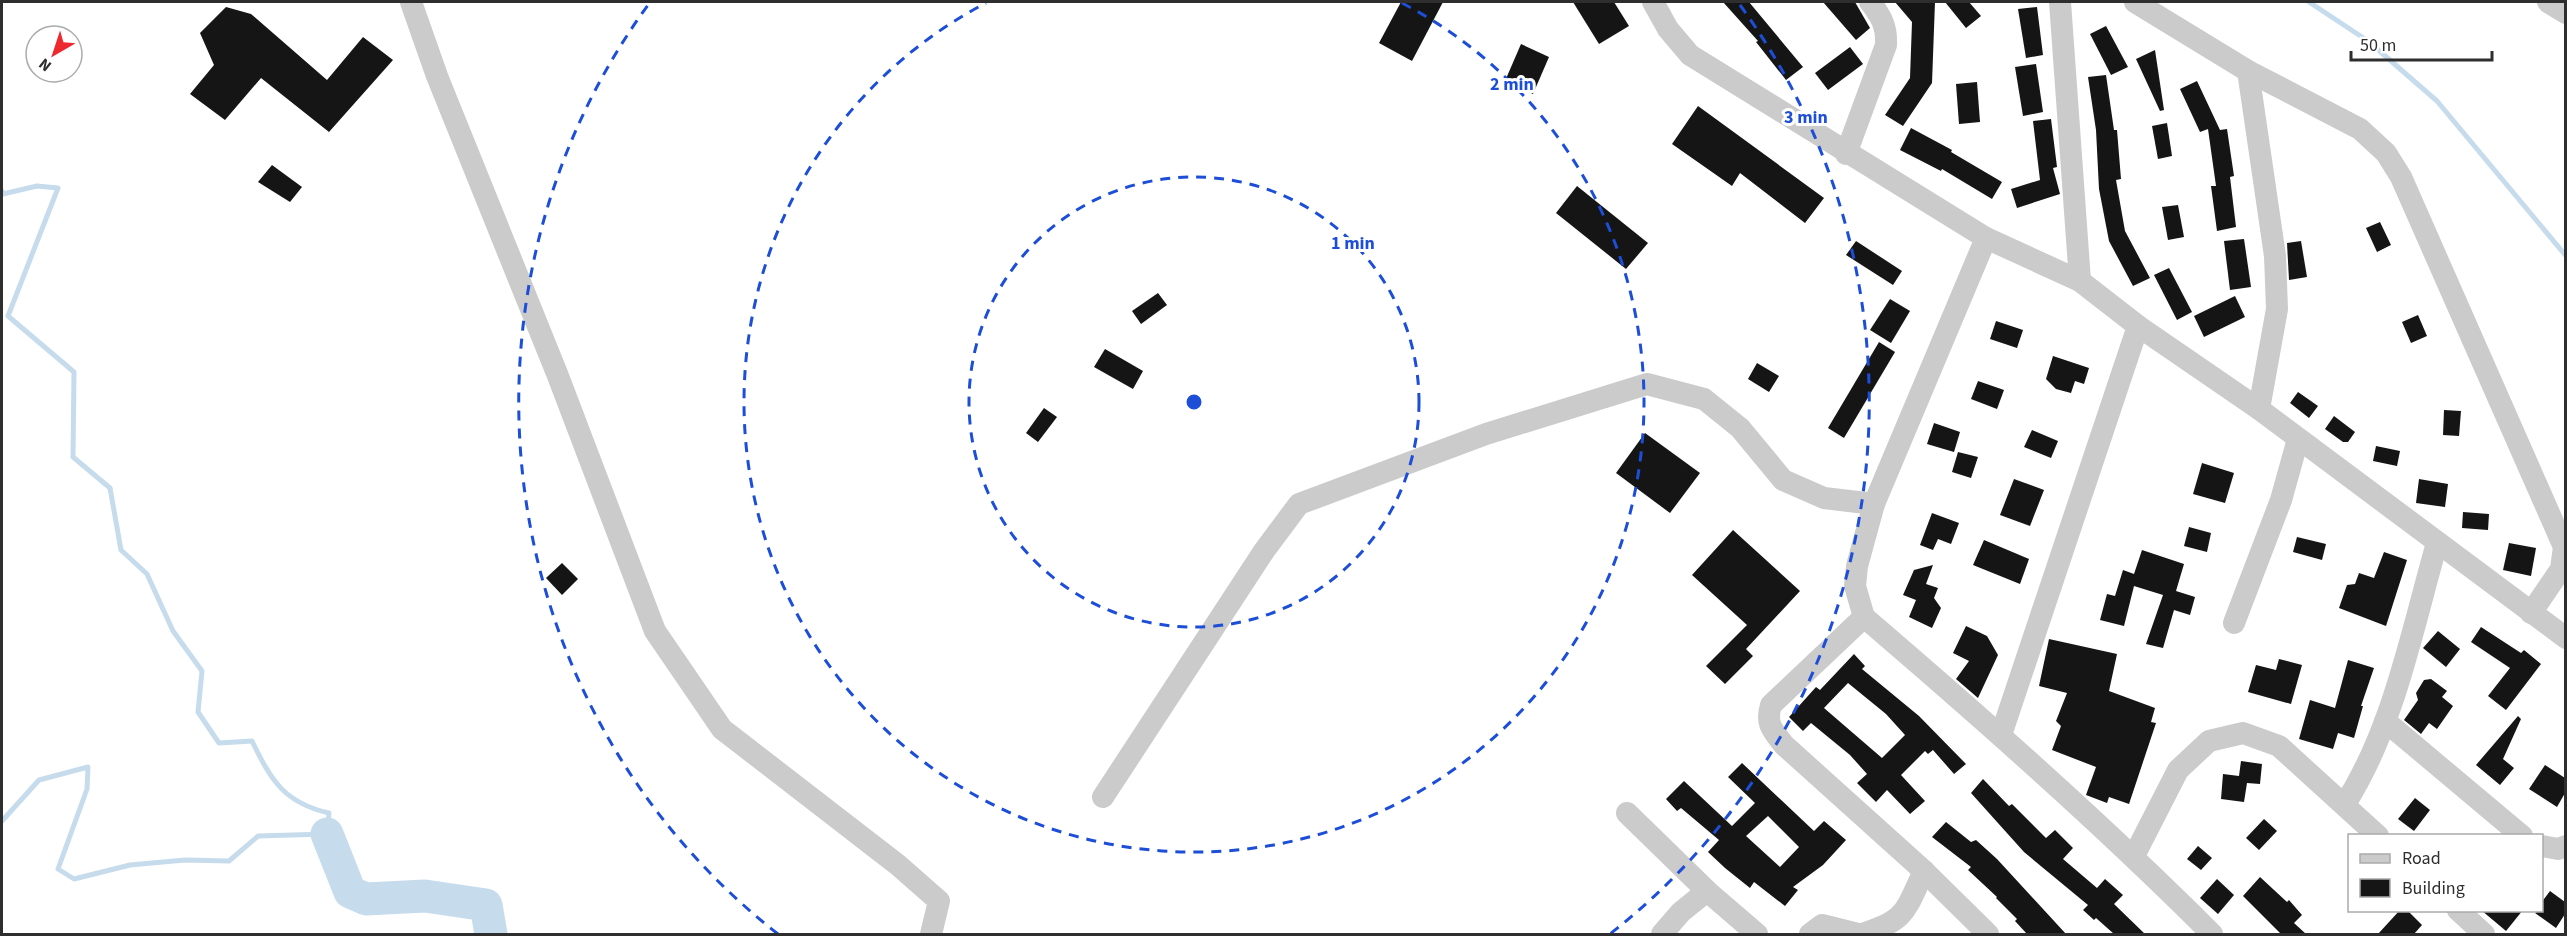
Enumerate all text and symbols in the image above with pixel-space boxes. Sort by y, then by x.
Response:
north arrow [24,24,84,84]
scale bar [2351,24,2492,62]
text: 50 m [2360,33,2396,58]
text: N [34,53,56,77]
text: 2 min [1490,72,1534,97]
text: 3 min [1784,105,1828,130]
text: 1 min [1331,231,1375,256]
centre of rings [1184,392,1204,412]
legend [2348,834,2543,912]
text: Road [2402,846,2441,871]
text: Building [2402,876,2465,901]

